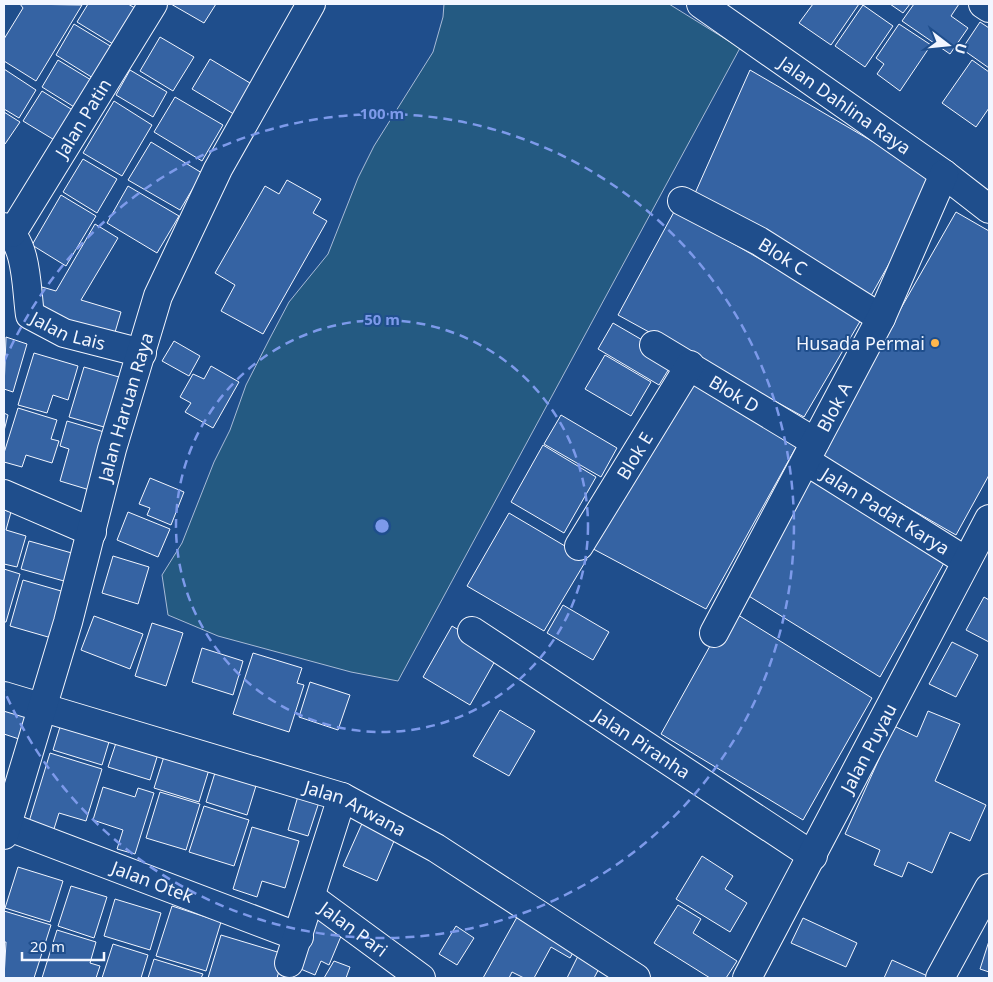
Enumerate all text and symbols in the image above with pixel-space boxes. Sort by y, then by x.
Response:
north arrow [923,20,973,70]
text: U [950,41,972,56]
street label: Jalan Dahlina Raya [773,49,916,159]
street label: Jalan Patin [48,74,116,164]
text: 100 m [360,103,404,123]
street label: Blok C [754,232,812,280]
street label: Jalan Lais [25,305,108,355]
text: 50 m [364,309,400,329]
street label: Jalan Haruan Raya [92,330,158,486]
place label: Husada Permai [796,331,925,355]
marker: Husada Permai [929,337,941,349]
street label: Blok D [705,369,764,418]
street label: Blok A [811,377,857,436]
street label: Blok E [611,427,658,484]
street label: Jalan Padat Karya [815,461,954,560]
centre of rings [373,517,391,535]
street label: Jalan Puyau [834,699,902,799]
street label: Jalan Piranha [588,702,695,784]
street label: Jalan Arwana [299,774,410,842]
street label: Jalan Otek [106,854,197,908]
street label: Jalan Pari [313,895,393,962]
scale bar [22,930,105,962]
text: 20 m [30,936,65,956]

